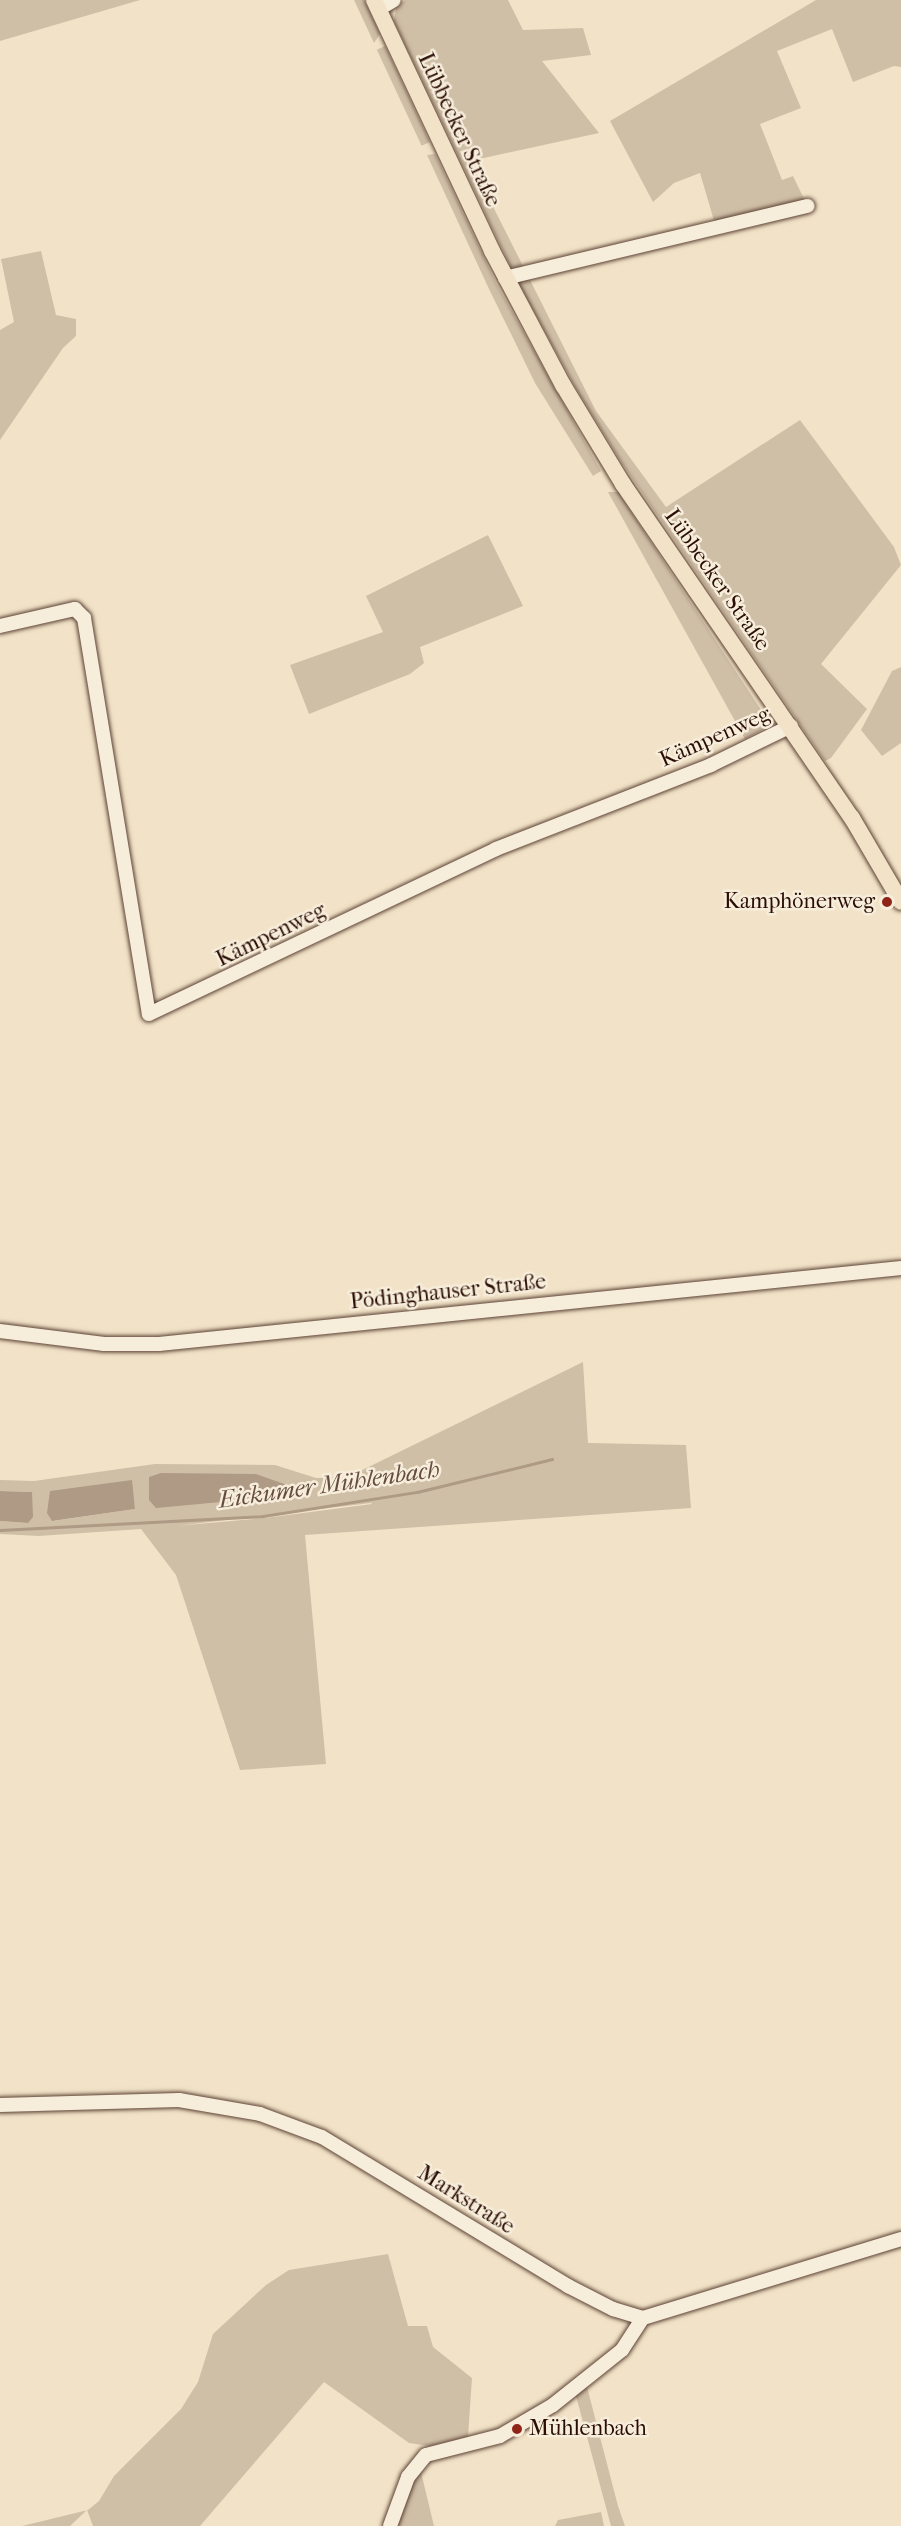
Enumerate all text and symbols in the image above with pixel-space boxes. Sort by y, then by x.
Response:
street label: Lübbecker Straße [412,49,506,211]
street label: Lübbecker Straße [658,504,776,656]
street label: Kämpenweg [656,701,774,773]
place label: Kamphönerweg [724,889,875,915]
marker: Kamphönerweg [880,895,894,909]
street label: Kämpenweg [212,897,330,973]
street label: Pödinghauser Straße [349,1269,547,1315]
water label: Eickumer Mühlenbach [217,1455,441,1515]
street label: Markstraße [413,2160,519,2240]
place label: Mühlenbach [529,2416,647,2442]
marker: Mühlenbach [510,2422,524,2436]

